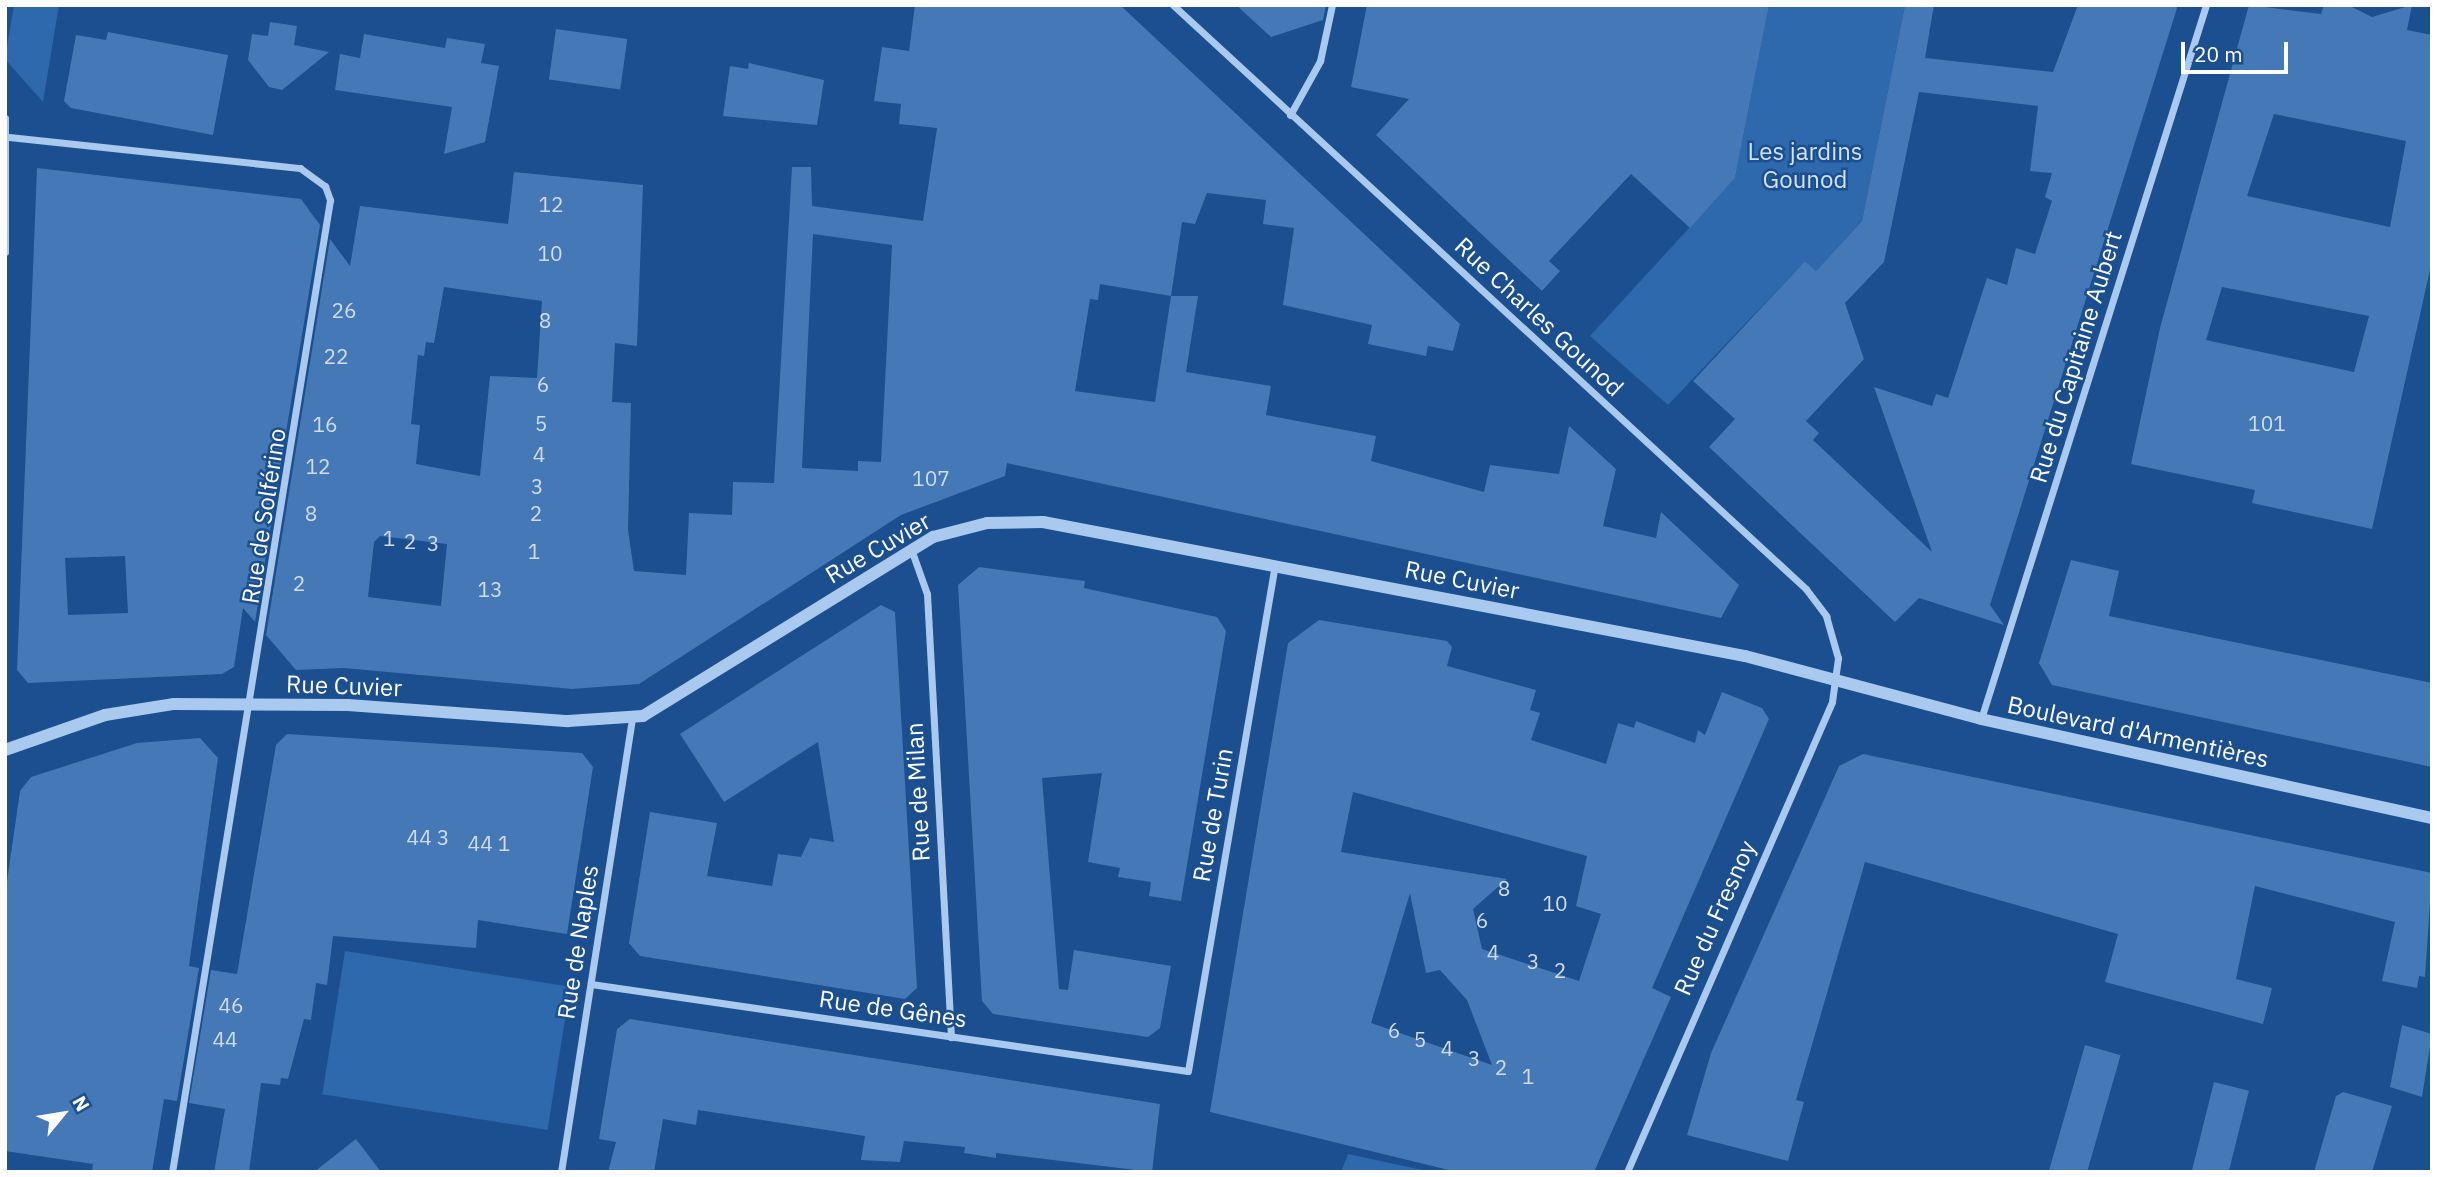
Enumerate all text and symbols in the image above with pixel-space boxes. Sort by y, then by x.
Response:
scale bar [2185,28,2292,72]
text: 20 m [2194,40,2243,68]
park label: Les jardins Gounod [1747,138,1863,194]
house number: 12 [538,191,564,217]
street label: Rue du Capitaine Aubert [2024,228,2128,486]
street label: Rue Charles Gounod [1449,232,1629,402]
house number: 10 [537,240,563,266]
house number: 26 [331,297,357,323]
house number: 8 [539,307,551,333]
house number: 22 [323,343,349,369]
house number: 6 [537,371,549,397]
house number: 5 [535,410,547,436]
house number: 101 [2248,410,2286,436]
house number: 16 [312,411,338,437]
street label: Rue de Solférino [236,426,292,606]
house number: 4 [533,441,545,467]
house number: 12 [305,453,331,479]
house number: 107 [912,465,950,491]
house number: 3 [531,473,543,499]
house number: 8 [305,500,317,526]
house number: 2 [530,500,542,526]
street label: Rue Cuvier [821,506,935,590]
house number: 1 [383,525,395,551]
house number: 2 [404,528,416,554]
house number: 3 [427,530,439,556]
house number: 1 [528,538,540,564]
street label: Rue Cuvier [1402,555,1522,605]
house number: 2 [293,570,305,596]
house number: 13 [477,576,503,602]
street label: Rue Cuvier [285,670,403,702]
street label: Boulevard d'Armentières [2005,690,2271,774]
street label: Rue de Milan [900,722,936,862]
street label: Rue de Turin [1187,746,1239,884]
house number: 44 3 [407,824,449,850]
house number: 44 1 [468,830,510,856]
street label: Rue du Fresnoy [1668,836,1762,1000]
street label: Rue de Naples [552,863,604,1021]
house number: 8 [1498,875,1510,901]
house number: 10 [1542,890,1568,916]
house number: 6 [1476,907,1488,933]
house number: 4 [1487,939,1499,965]
house number: 3 [1527,948,1539,974]
house number: 2 [1554,957,1566,983]
street label: Rue de Gênes [817,984,969,1034]
house number: 46 [218,992,244,1018]
house number: 6 [1388,1017,1400,1043]
house number: 44 [212,1026,238,1052]
house number: 5 [1414,1026,1426,1052]
house number: 4 [1441,1035,1453,1061]
house number: 3 [1468,1045,1480,1071]
house number: 2 [1495,1054,1507,1080]
house number: 1 [1522,1063,1534,1089]
north arrow [28,1079,98,1149]
text: N [67,1092,95,1115]

